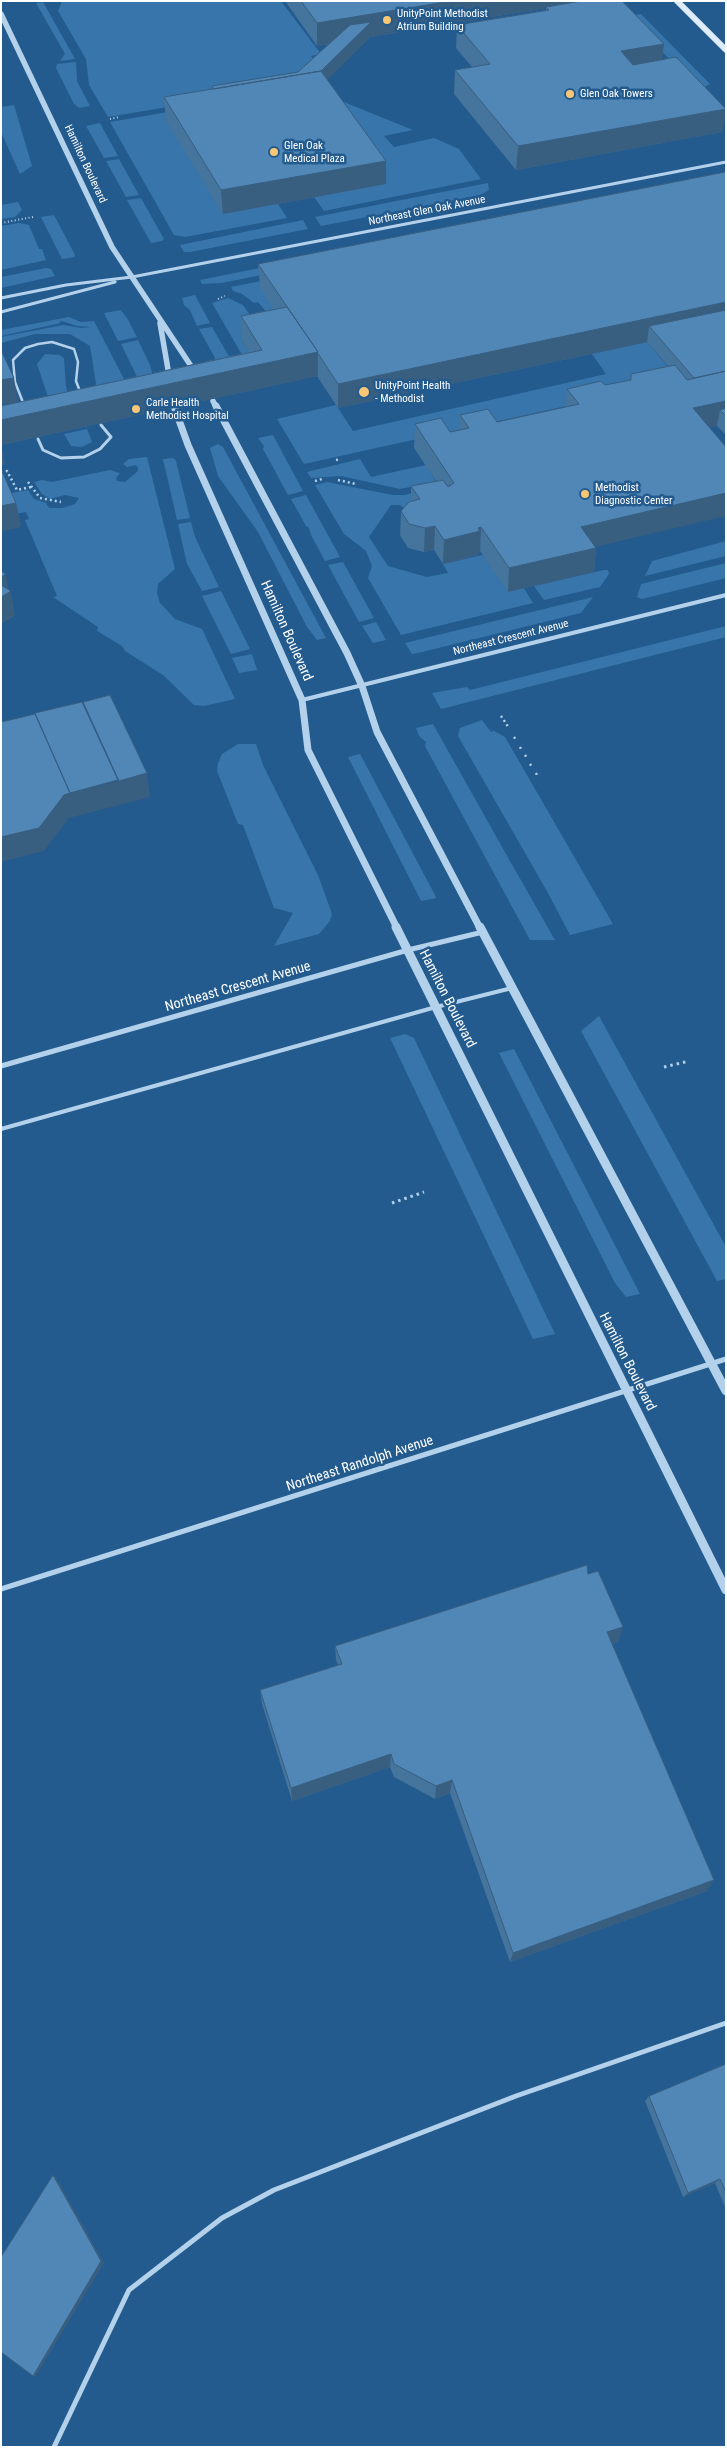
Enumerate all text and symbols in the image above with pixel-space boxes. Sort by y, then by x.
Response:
place label: UnityPoint Methodist Atrium Building [397,7,488,33]
marker: UnityPoint Methodist Atrium Building [381,14,393,26]
place label: Glen Oak Towers [580,87,653,101]
marker: Glen Oak Towers [564,88,576,100]
street label: Hamilton Boulevard [61,123,109,205]
place label: Glen Oak Medical Plaza [284,139,345,165]
marker: Glen Oak Medical Plaza [268,146,280,158]
street label: Northeast Glen Oak Avenue [367,193,487,229]
place label: UnityPoint Health - Methodist [375,379,450,405]
marker: UnityPoint Health - Methodist [357,385,371,399]
place label: Carle Health Methodist Hospital [146,396,229,422]
marker: Carle Health Methodist Hospital [130,403,142,415]
place label: Methodist Diagnostic Center [595,481,672,507]
marker: Methodist Diagnostic Center [579,488,591,500]
street label: Hamilton Boulevard [256,578,316,684]
street label: Northeast Crescent Avenue [452,617,570,659]
street label: Hamilton Boulevard [415,947,479,1051]
street label: Northeast Crescent Avenue [163,958,313,1016]
street label: Hamilton Boulevard [595,1310,659,1414]
street label: Northeast Randolph Avenue [284,1432,436,1496]

